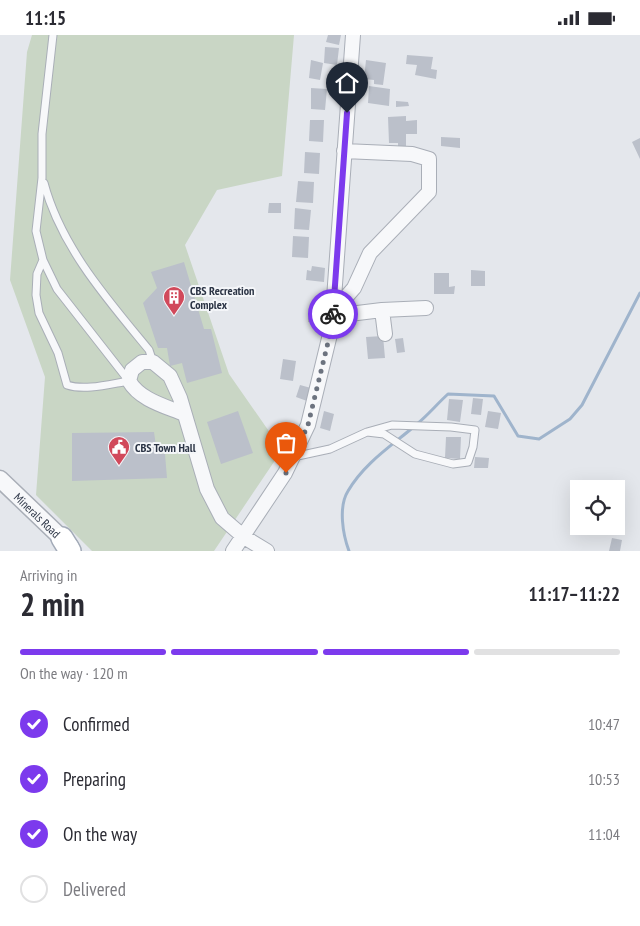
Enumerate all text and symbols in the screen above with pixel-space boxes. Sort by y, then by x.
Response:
text: 11:15 [25,6,66,30]
pin [326,62,368,113]
icon: home [333,69,361,97]
place label: CBS Recreation Complex [190,283,255,312]
building icon: CBS Recreation Complex [162,285,186,316]
courier [308,289,358,339]
icon: bike [319,300,347,328]
pin [265,422,307,473]
icon: bag [272,429,300,457]
public building icon: CBS Town Hall [107,435,131,466]
place label: CBS Town Hall [135,440,196,455]
map controls [570,480,625,535]
button: locate [570,480,625,535]
street label: Minerals Road [11,489,64,541]
text: Arriving in [20,565,77,585]
text: 11:17–11:22 [528,582,620,606]
text: 2 min [20,583,85,625]
text: On the way · 120 m [20,663,128,683]
icon: check [20,710,48,738]
text: Confirmed [63,712,130,736]
text: 10:47 [588,714,620,734]
icon: check [20,765,48,793]
text: Preparing [63,767,126,791]
text: 10:53 [588,769,620,789]
icon: check [20,820,48,848]
text: On the way [63,822,137,846]
text: 11:04 [588,824,620,844]
text: Delivered [63,877,126,901]

